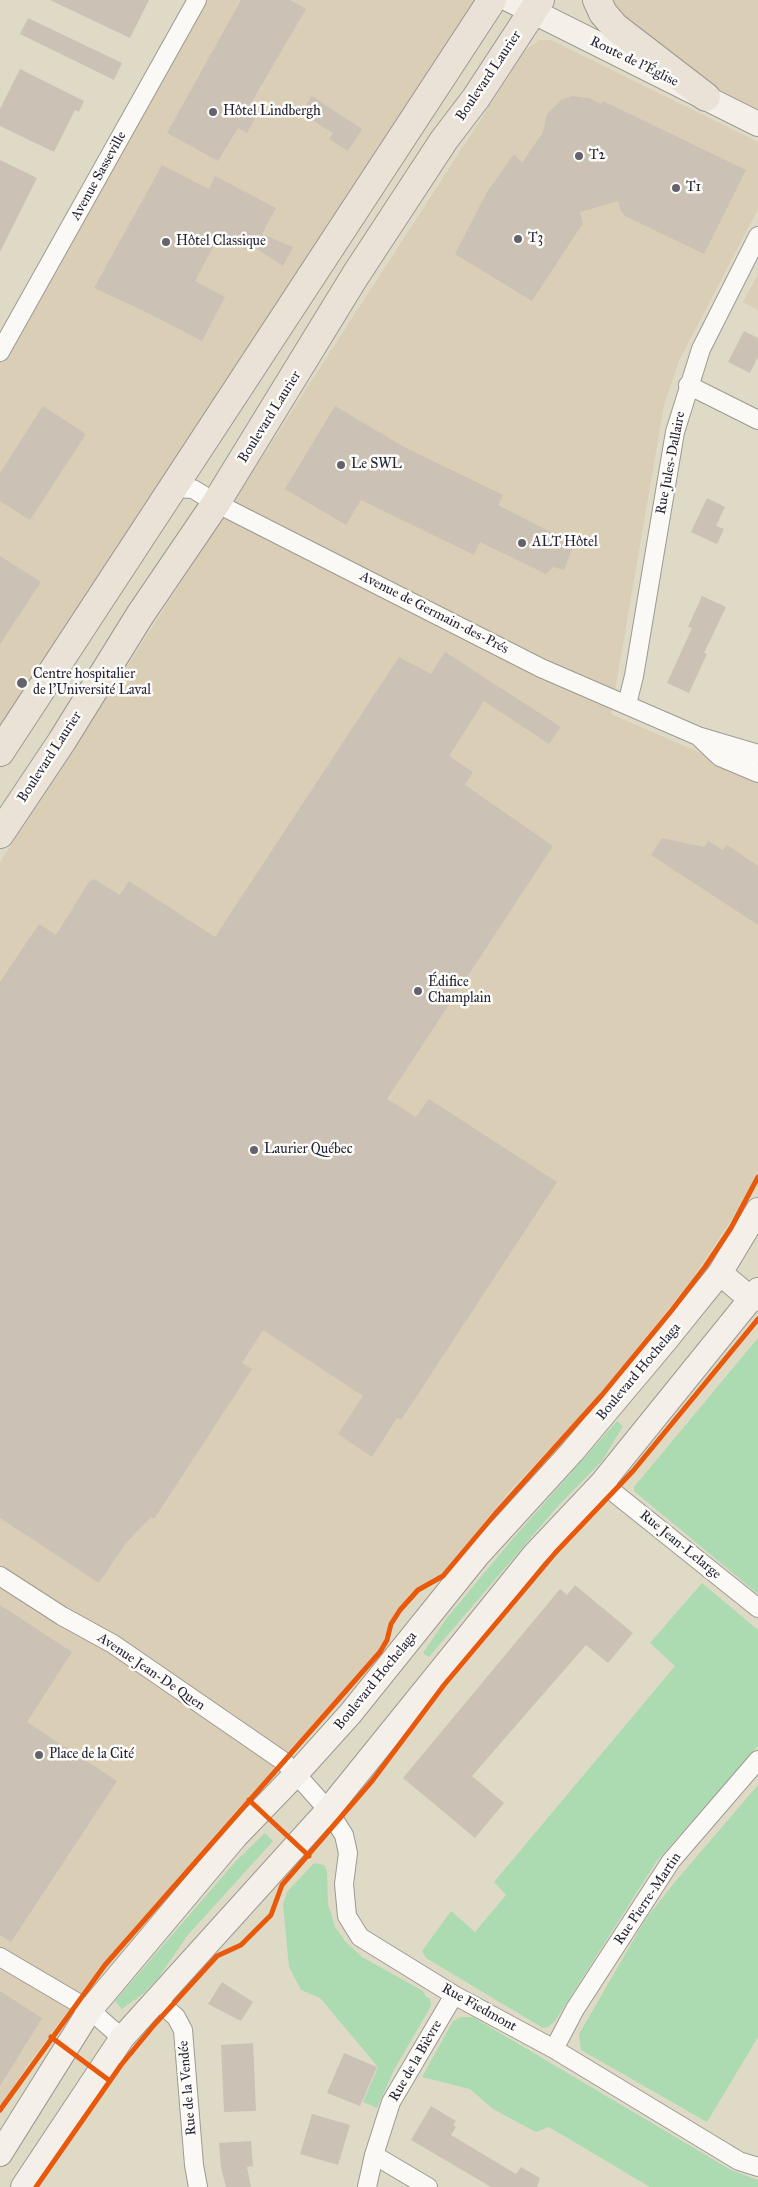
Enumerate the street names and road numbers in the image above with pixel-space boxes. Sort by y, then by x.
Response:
street label: Boulevard Laurier [453,28,525,124]
street label: Route de l'Église [587,33,681,91]
street label: Avenue Sasseville [68,129,130,223]
street label: Boulevard Laurier [235,368,305,466]
street label: Rue Jules-Dallaire [653,410,689,516]
street label: Avenue de Germain-des-Prés [357,568,511,658]
street label: Boulevard Laurier [14,708,86,806]
street label: Boulevard Hochelaga [593,1320,685,1424]
street label: Rue Jean-Lelarge [636,1507,724,1583]
street label: Boulevard Hochelaga [331,1628,421,1734]
street label: Avenue Jean-De Quen [94,1630,208,1714]
street label: Rue Pierre-Martin [611,1850,685,1948]
street label: Rue Fiedmont [439,1980,519,2036]
street label: Rue de la Bièvre [386,2017,446,2105]
street label: Rue de la Vendée [175,2040,201,2136]

